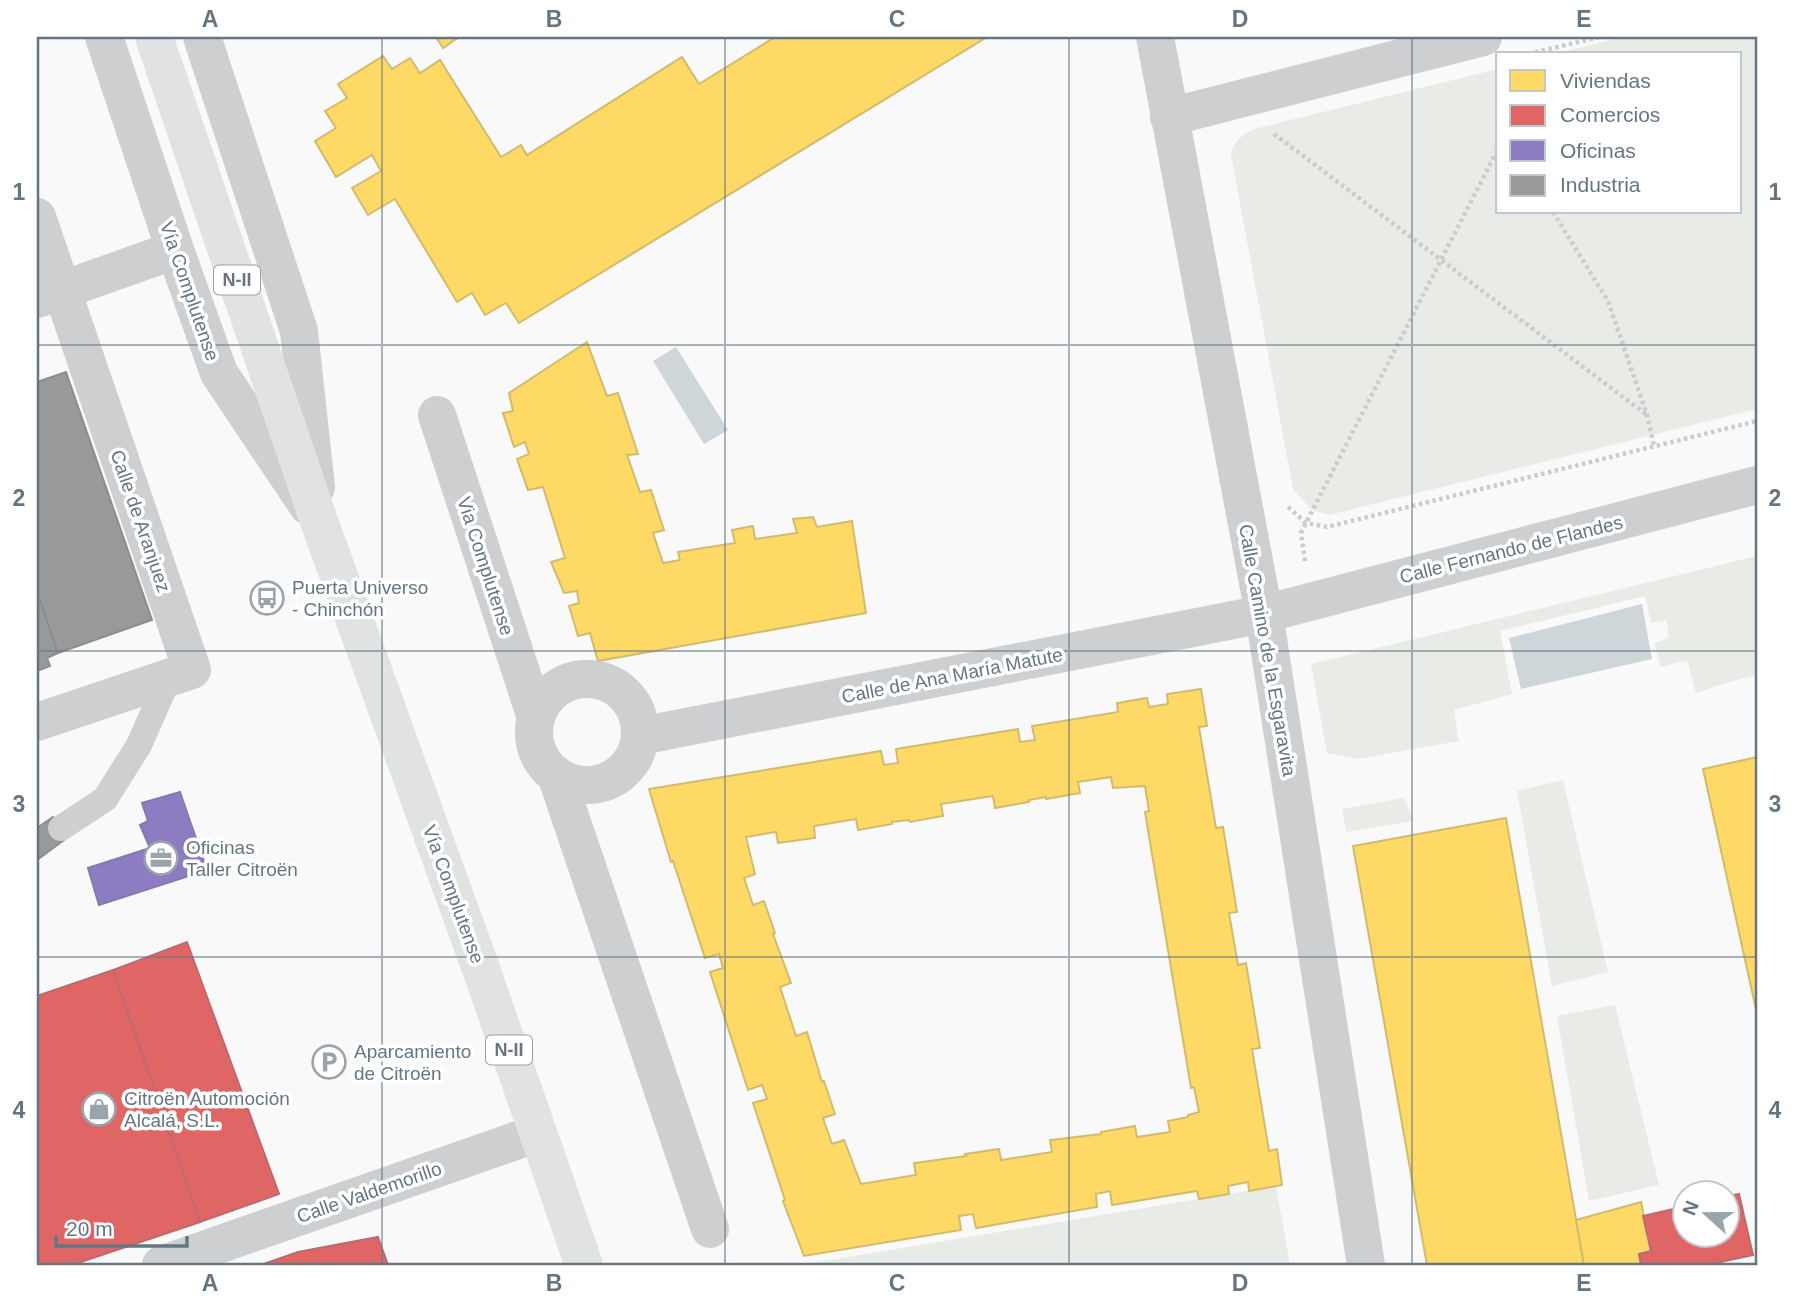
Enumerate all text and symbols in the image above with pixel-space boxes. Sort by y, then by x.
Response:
text: A [202,6,218,32]
text: B [546,6,562,32]
text: C [889,6,905,32]
text: D [1232,6,1248,32]
text: E [1576,6,1592,32]
legend [1496,52,1742,214]
text: Viviendas [1560,69,1651,92]
text: Comercios [1560,103,1660,126]
text: Oficinas [1560,139,1636,162]
text: Industria [1560,173,1641,196]
text: 1 [13,179,26,205]
text: 1 [1769,179,1782,205]
street label: Vía Complutense [156,219,223,363]
road number: N-II [214,266,260,294]
street label: Calle de Aranjuez [106,447,175,595]
text: 2 [13,485,25,511]
text: 2 [1769,485,1781,511]
street label: Via Complutense [453,494,518,638]
street label: Calle Fernando de Flandes [1397,512,1625,587]
street label: Calle Camino de la Esgaravita [1235,522,1300,778]
place label: Puerta Universo - Chinchón [292,577,428,620]
bus stop icon: Puerta Universo - Chinchón [248,579,286,617]
street label: Calle de Ana María Matute [840,644,1065,707]
text: 3 [13,791,25,817]
text: 3 [1769,791,1781,817]
street label: Vía Complutense [419,822,488,966]
place label: Oficinas Taller Citroën [186,837,298,880]
office icon: Oficinas Taller Citroën [142,839,180,877]
road number: N-II [486,1036,532,1064]
place label: Aparcamiento de Citroën [354,1041,471,1084]
parking icon: Aparcamiento de Citroën [310,1043,348,1081]
place label: Citroën Automoción Alcalá, S.L. [124,1088,290,1131]
shop icon: Citroën Automoción Alcalá, S.L. [80,1090,118,1128]
text: 4 [13,1097,26,1123]
text: 4 [1769,1097,1782,1123]
street label: Calle Valdemorillo [294,1158,444,1227]
north arrow [1672,1180,1742,1250]
text: N [1678,1198,1703,1218]
scale bar [56,1204,187,1248]
text: 20 m [66,1217,113,1240]
text: A [202,1270,218,1296]
text: B [546,1270,562,1296]
text: C [889,1270,905,1296]
text: D [1232,1270,1248,1296]
text: E [1576,1270,1592,1296]

